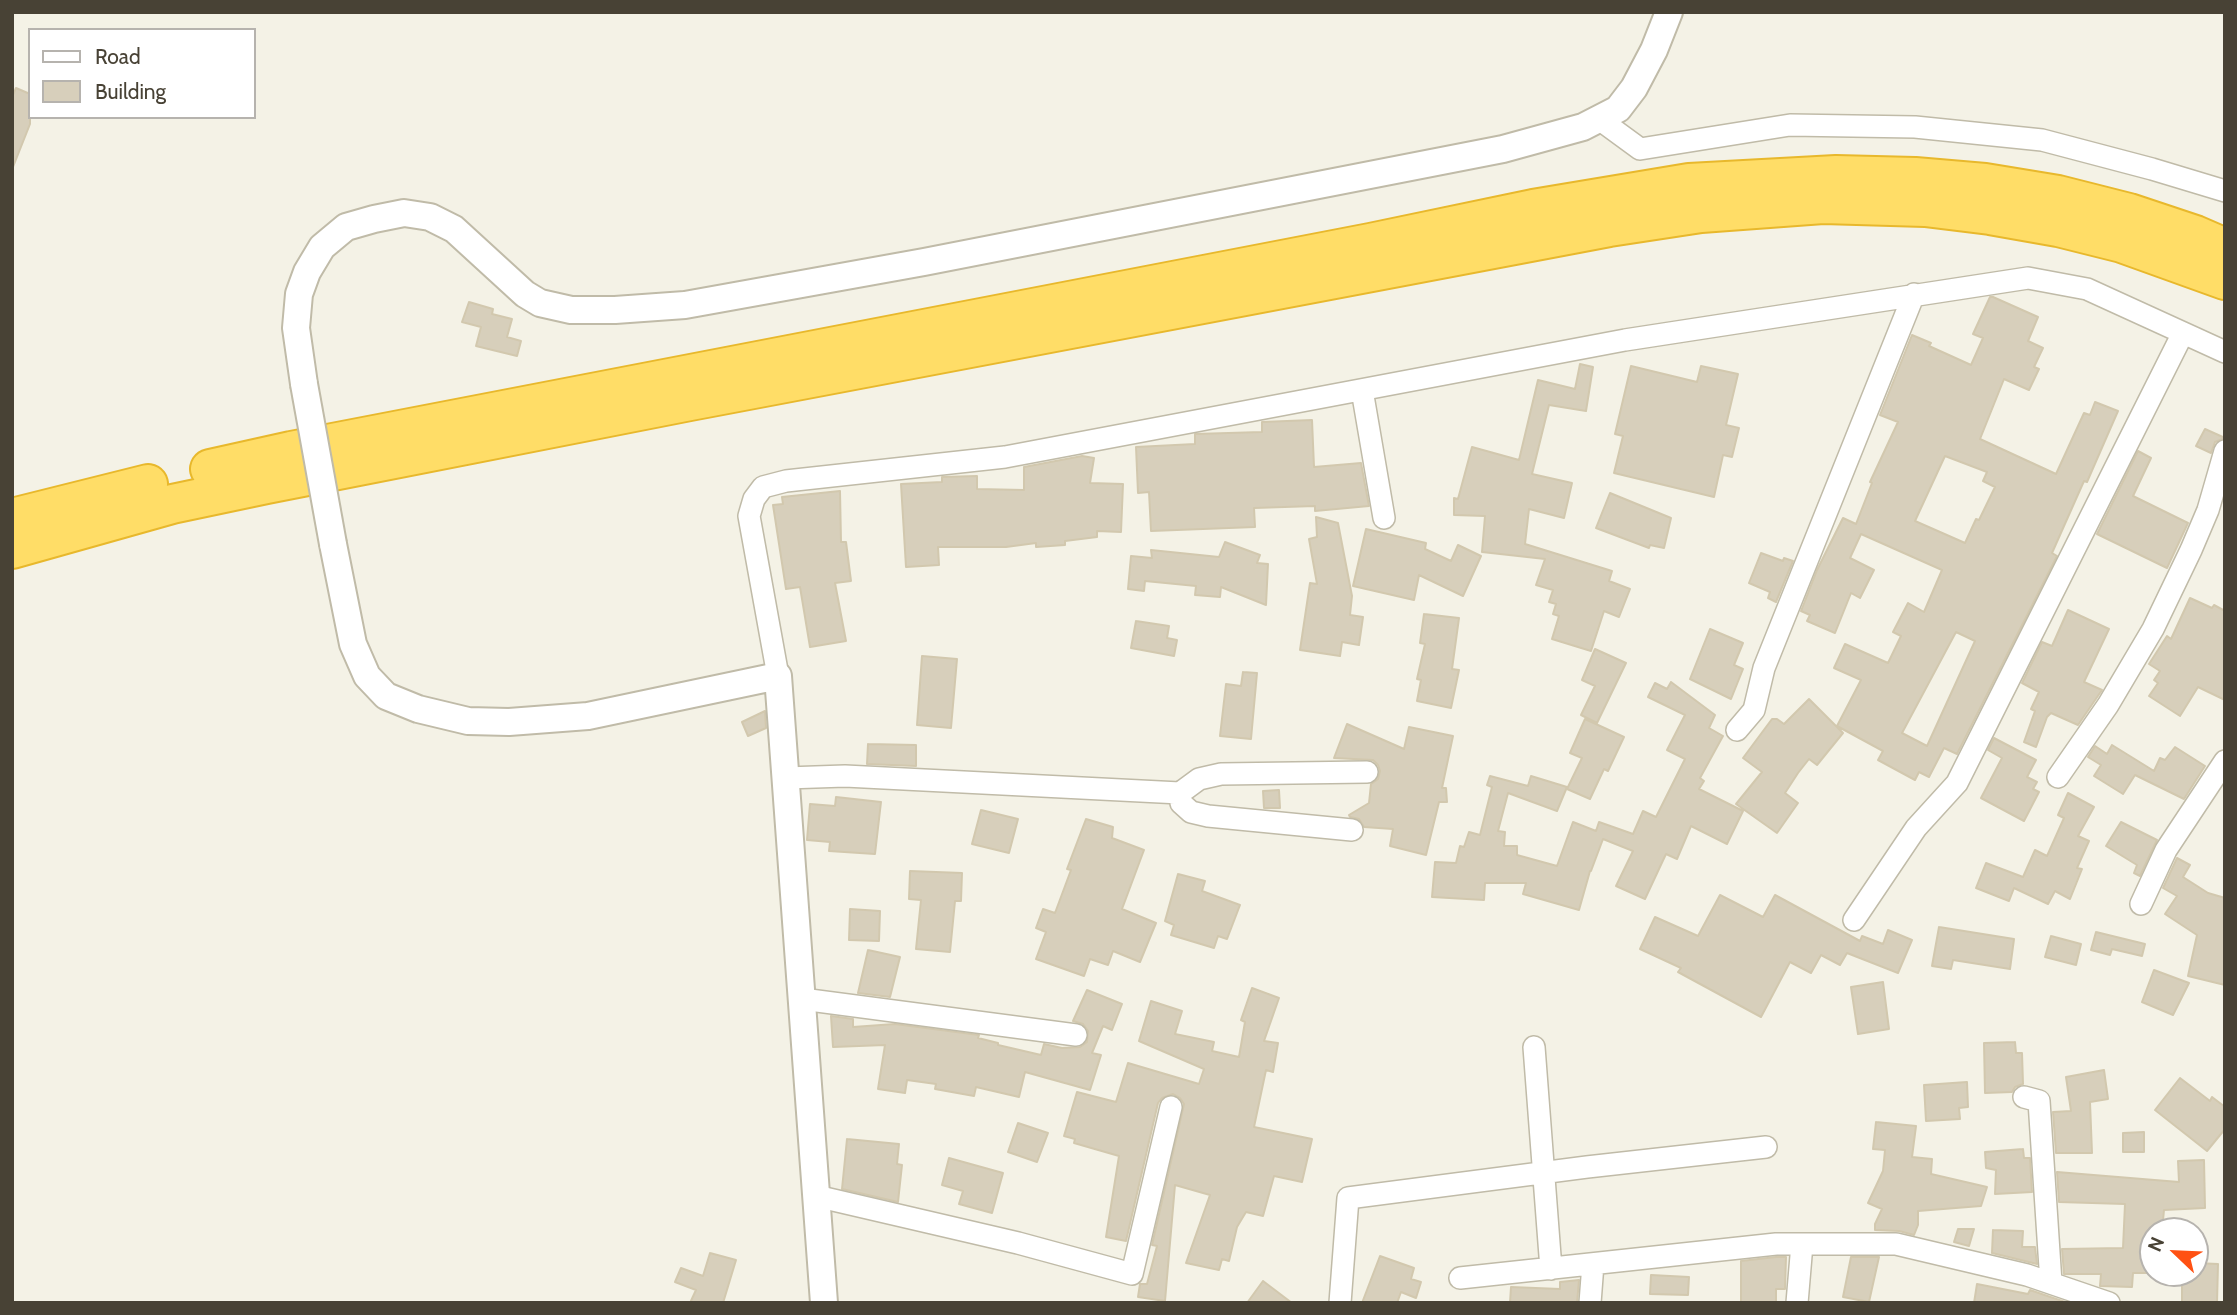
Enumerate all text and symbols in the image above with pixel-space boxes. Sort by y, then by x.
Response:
legend [28,28,256,119]
text: Road [95,44,141,69]
text: Building [95,79,166,104]
north arrow [2139,1217,2209,1287]
text: N [2143,1234,2169,1255]

